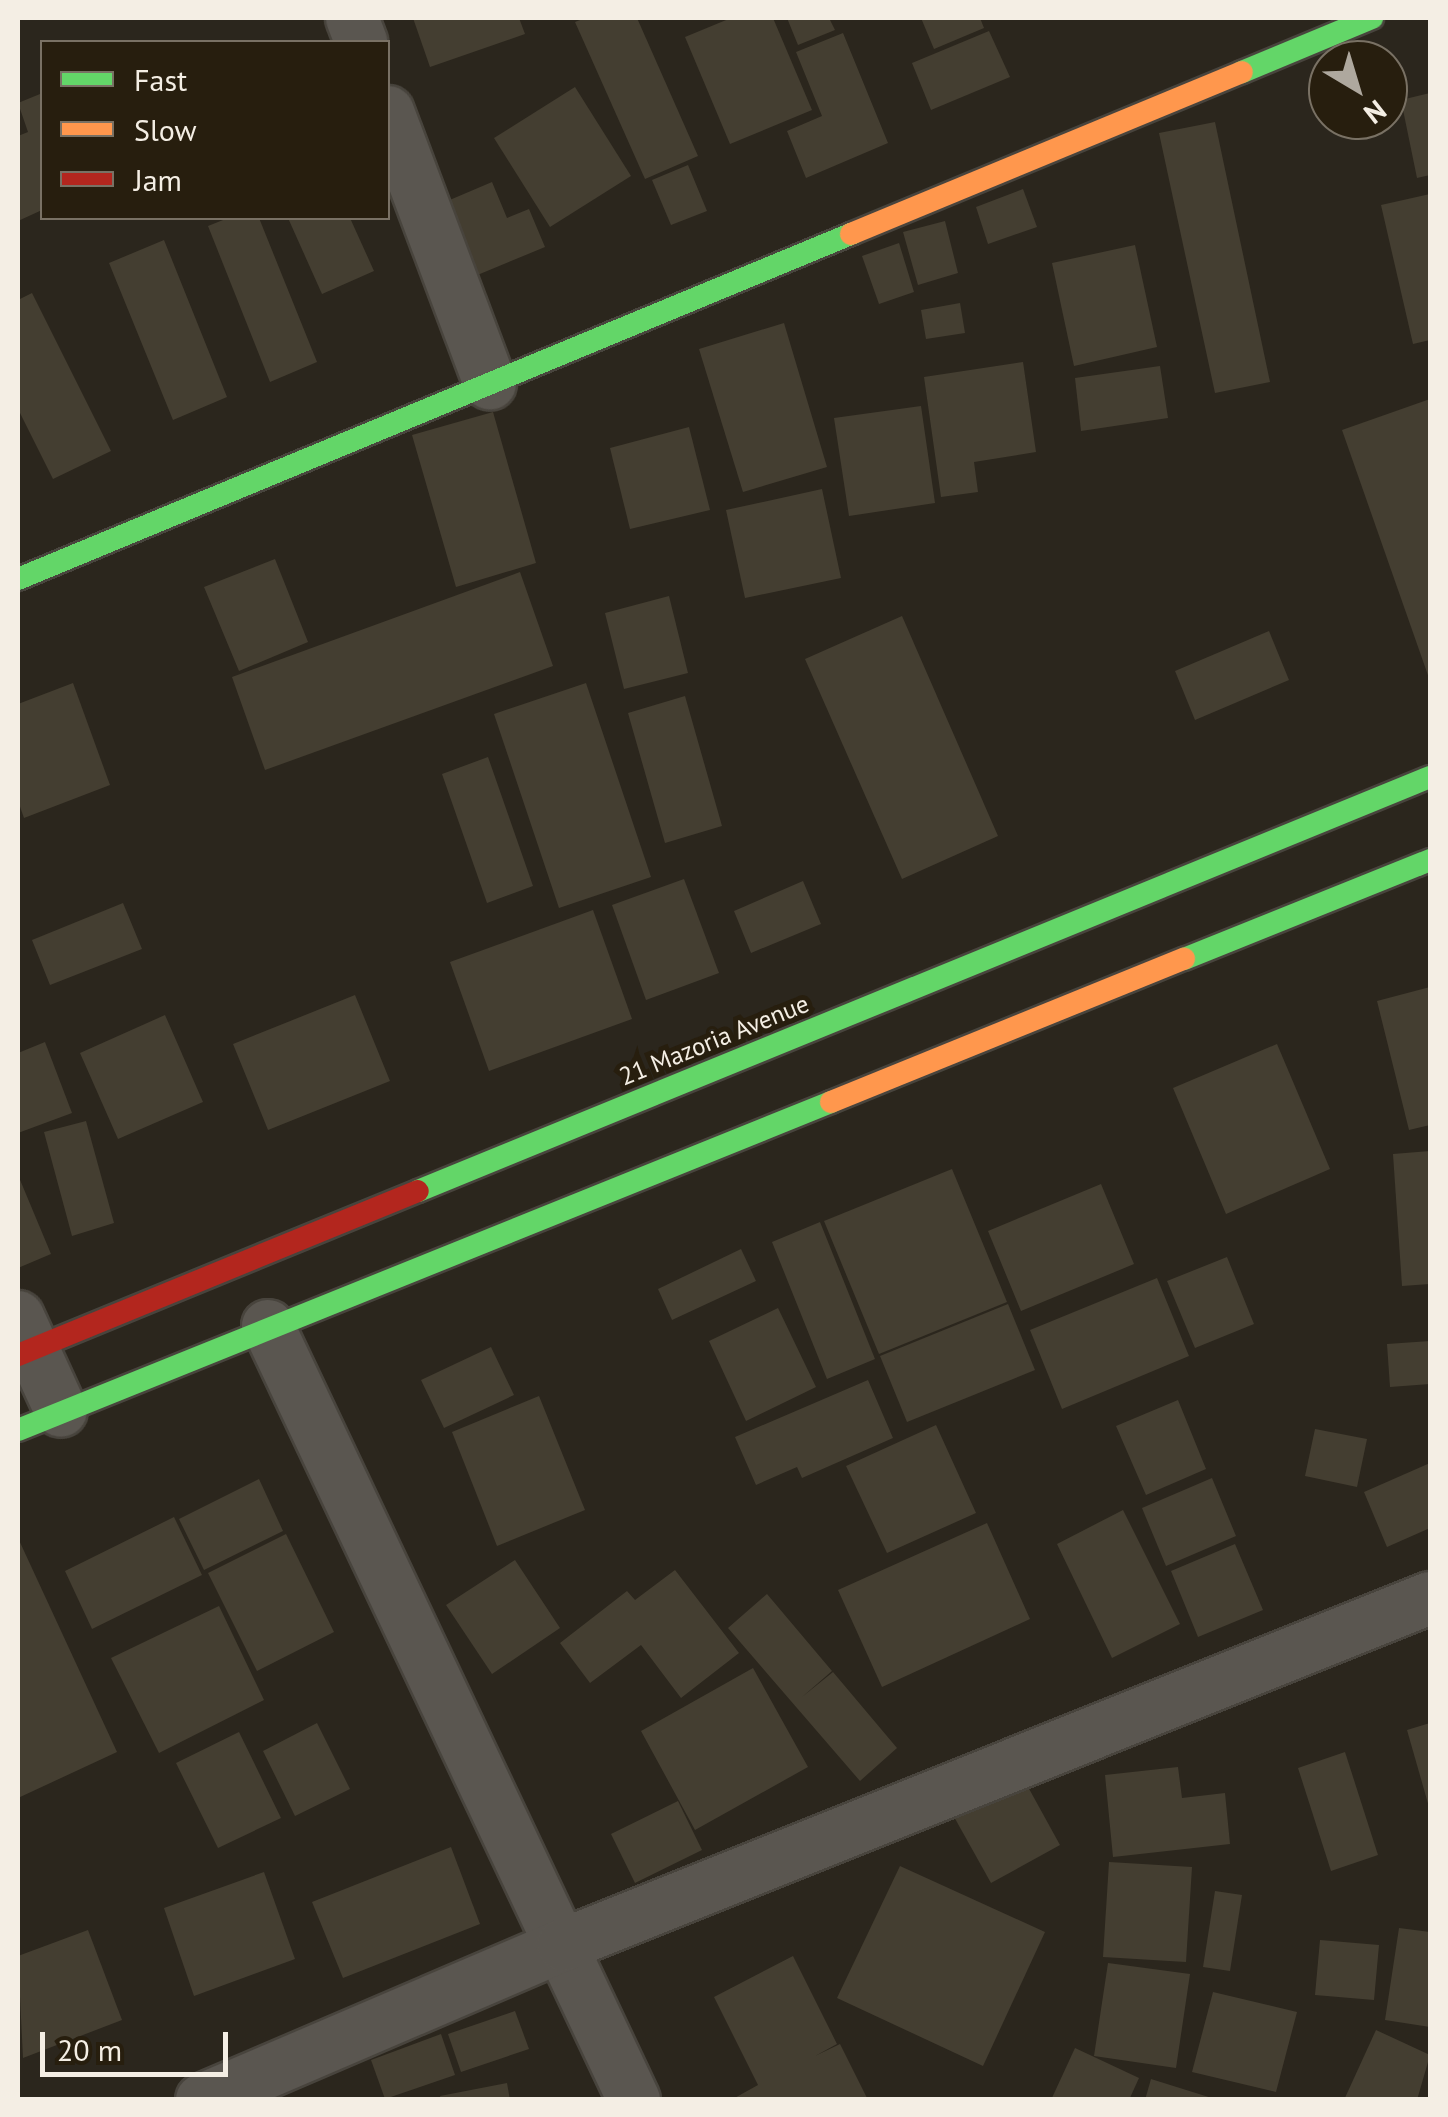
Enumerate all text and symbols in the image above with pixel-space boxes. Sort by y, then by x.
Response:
legend [40,40,390,220]
north arrow [1308,40,1408,140]
text: Fast [134,60,187,99]
text: N [1357,92,1394,133]
text: Slow [134,110,197,149]
text: Jam [134,160,182,199]
street label: 21 Mazoria Avenue [614,988,814,1092]
scale bar [45,2012,232,2074]
text: 20 m [57,2030,122,2069]

